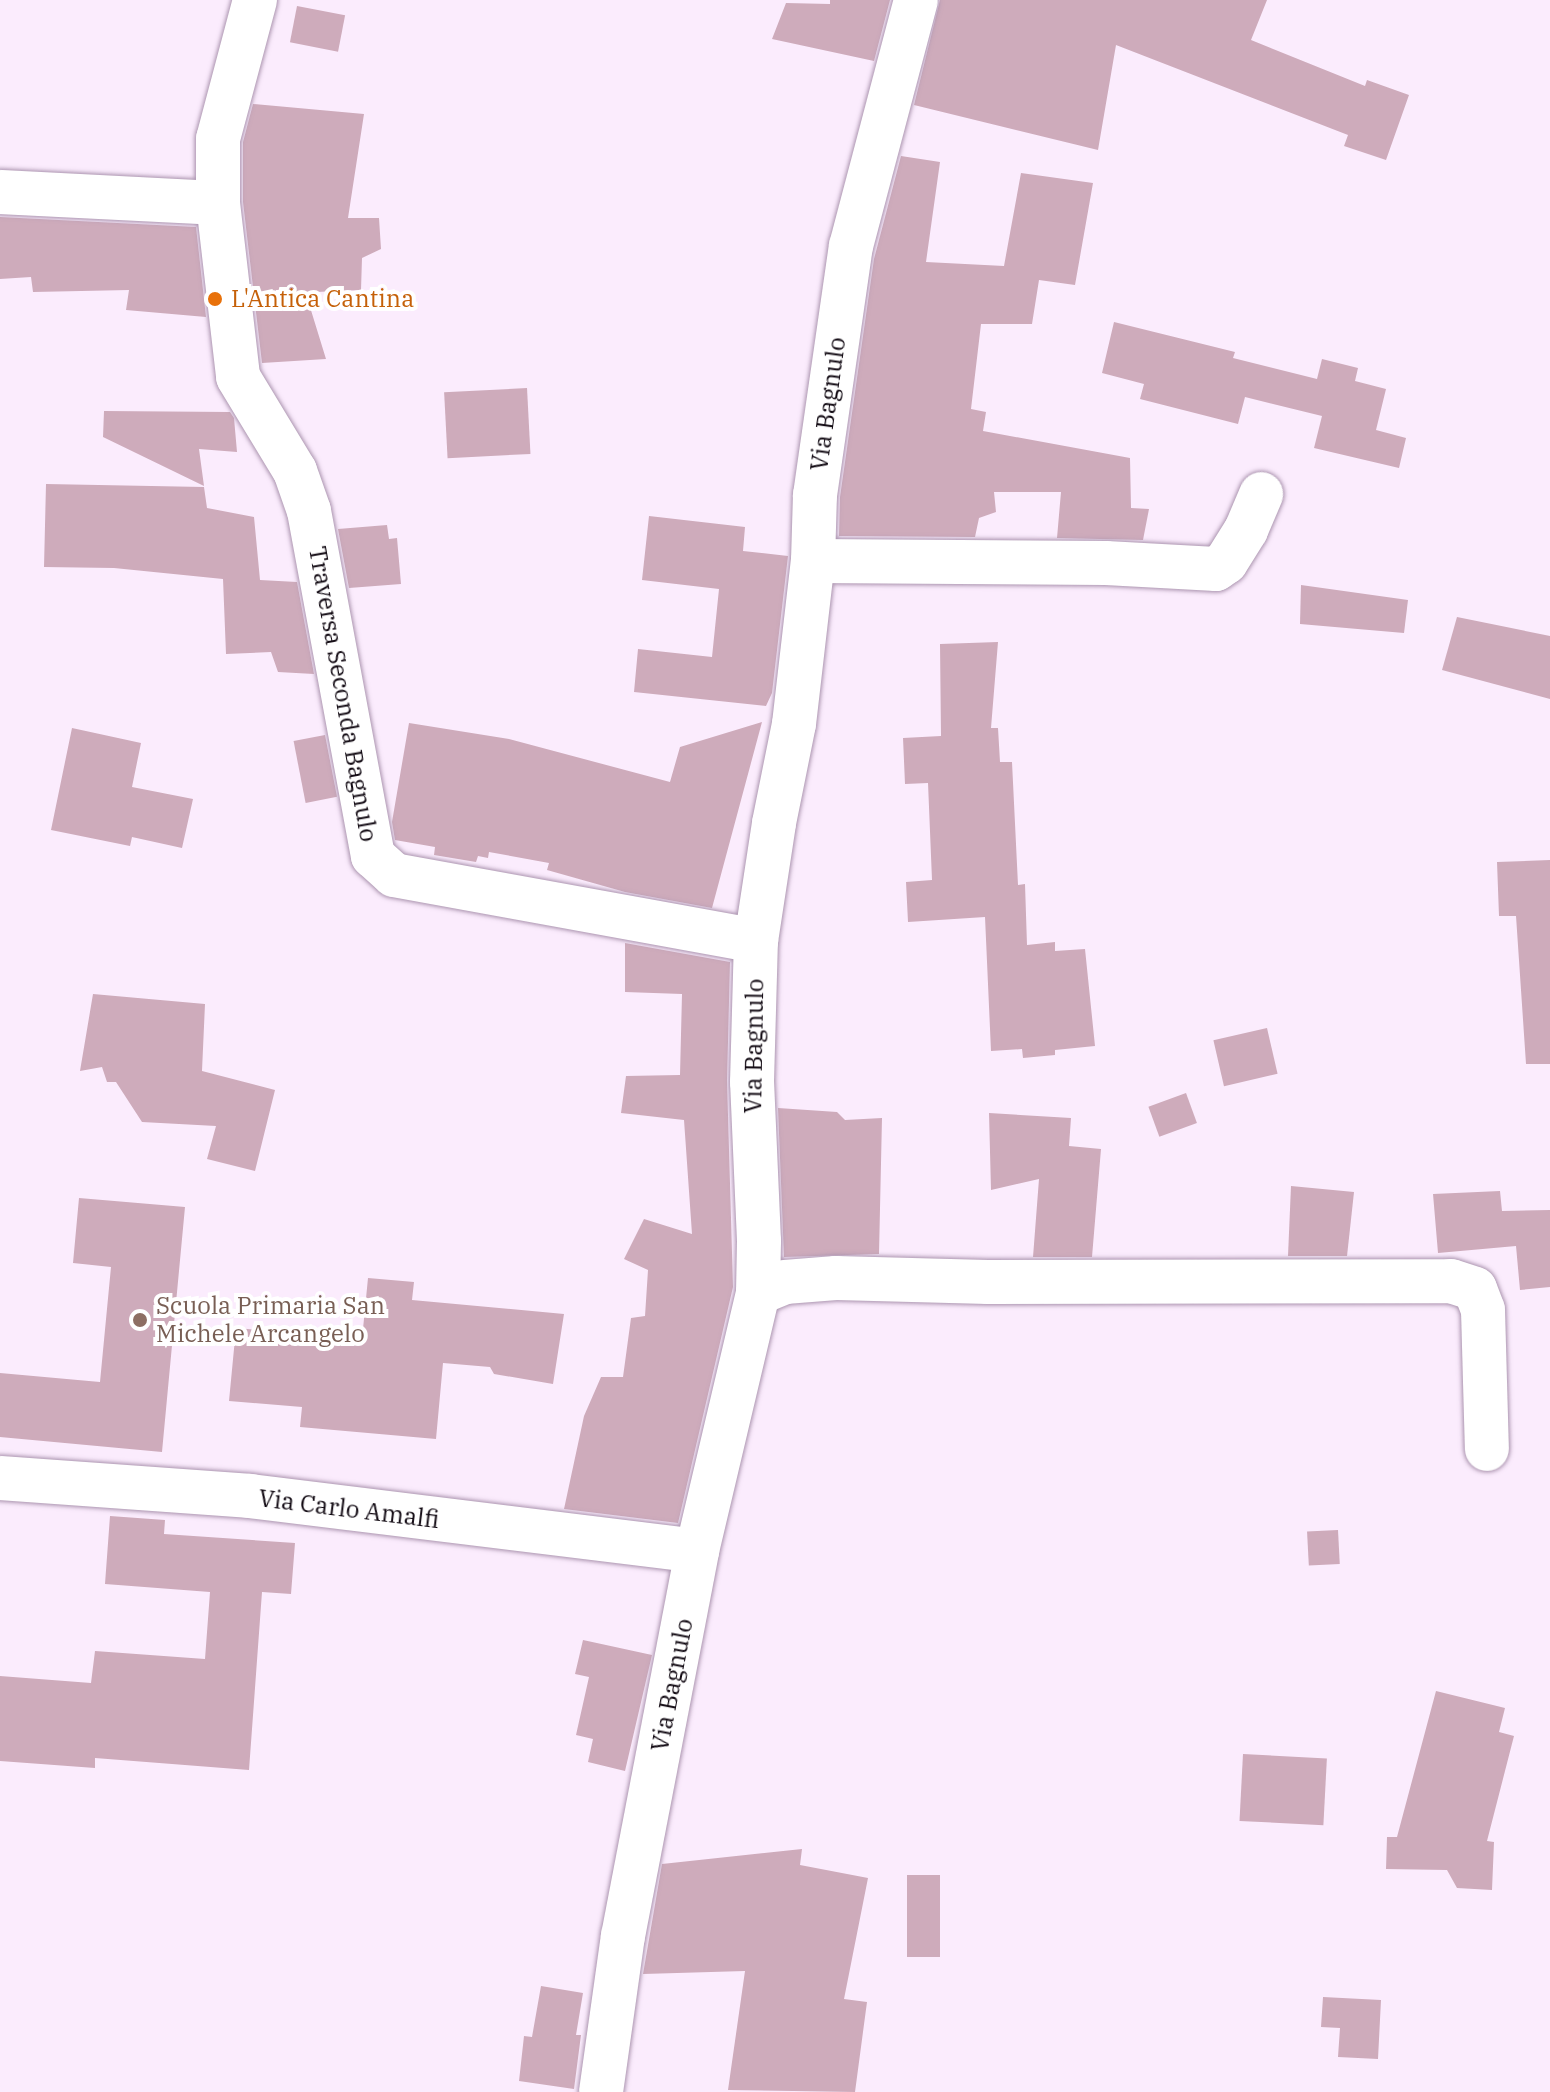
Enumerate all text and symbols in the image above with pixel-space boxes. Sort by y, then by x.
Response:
place label: L'Antica Cantina [231,285,414,313]
marker: L'Antica Cantina [206,290,224,308]
street label: Via Bagnulo [804,335,852,473]
street label: Traversa Seconda Bagnulo [303,544,383,844]
street label: Via Bagnulo [738,978,770,1114]
place label: Scuola Primaria San Michele Arcangelo [156,1292,385,1348]
marker: Scuola Primaria San Michele Arcangelo [131,1311,149,1329]
street label: Via Carlo Amalfi [257,1484,441,1534]
street label: Via Bagnulo [645,1616,699,1754]

